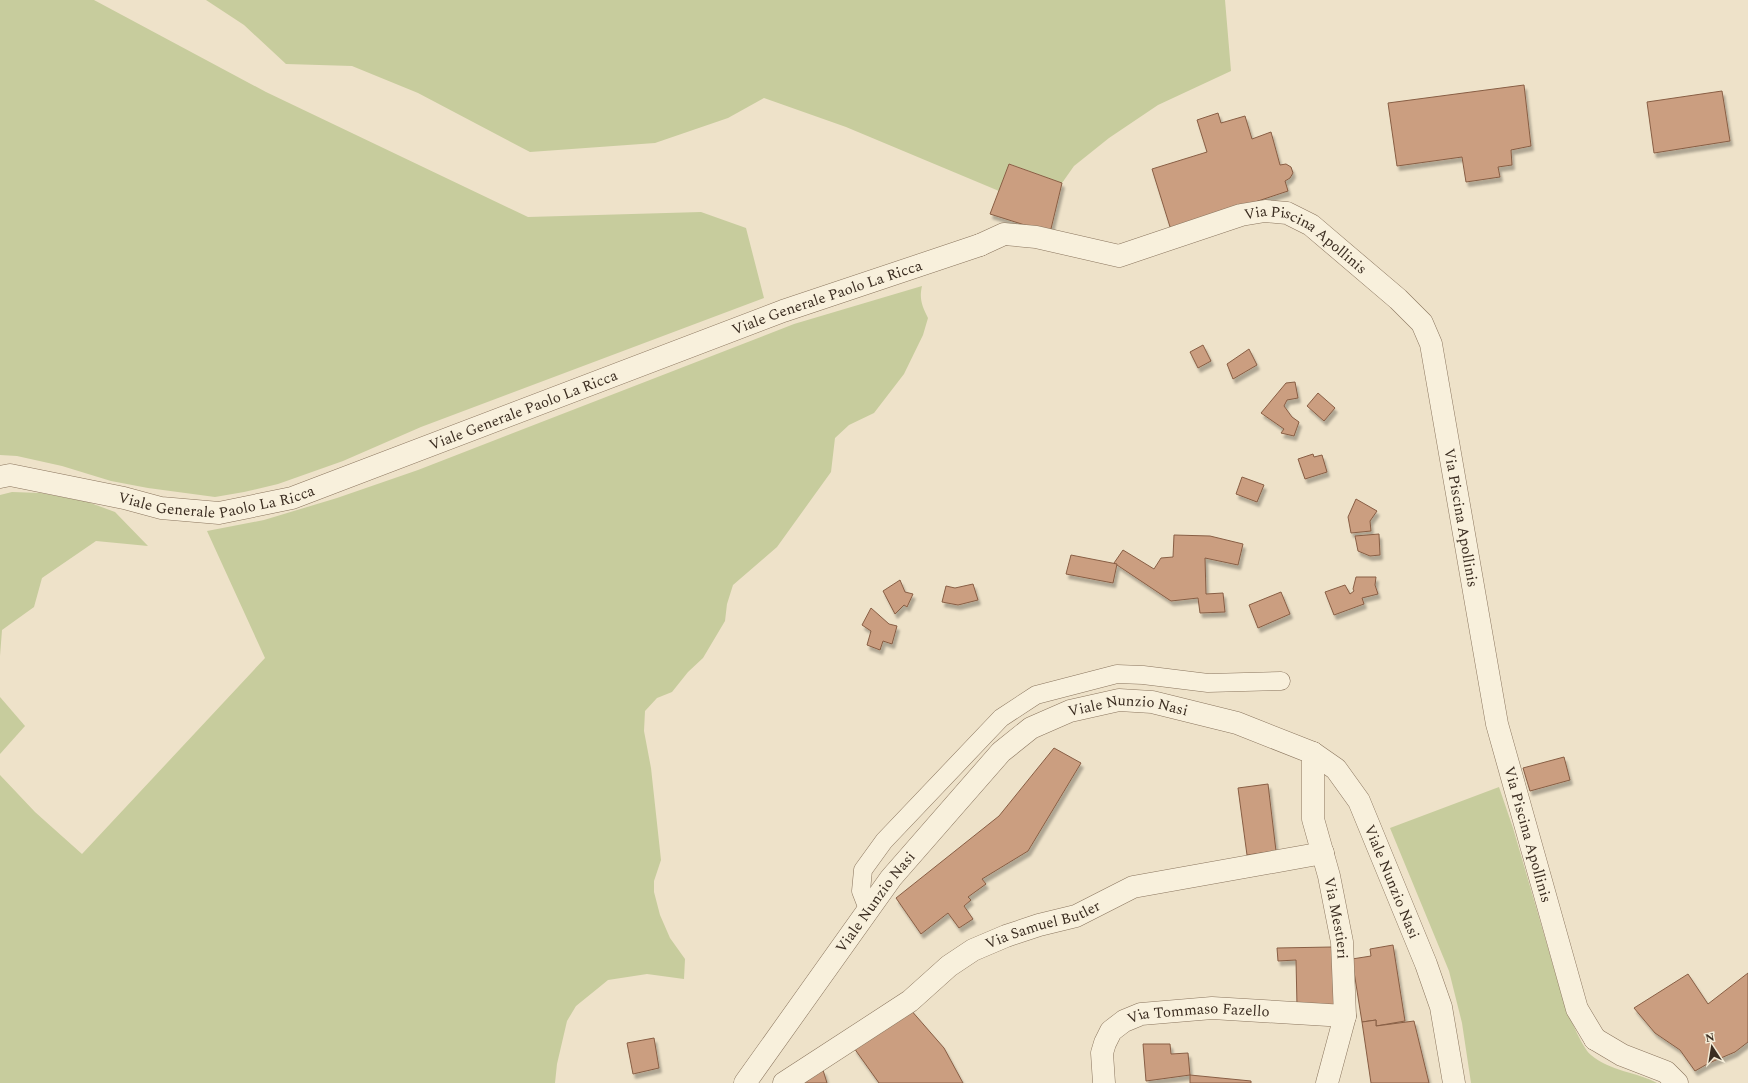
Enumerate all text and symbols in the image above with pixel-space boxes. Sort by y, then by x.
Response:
street label: Via Piscina Apollinis [1242,200,1372,280]
street label: Viale Generale Paolo La Ricca [729,254,926,341]
street label: Viale Generale Paolo La Ricca [426,364,622,457]
street label: Via Piscina Apollinis [1437,447,1484,589]
street label: Viale Generale Paolo La Ricca [116,479,319,525]
street label: Viale Nunzio Nasi [1066,689,1190,723]
street label: Via Piscina Apollinis [1497,764,1558,905]
street label: Viale Nunzio Nasi [1358,821,1425,942]
street label: Viale Nunzio Nasi [830,846,921,958]
street label: Via Mestieri [1317,875,1354,959]
street label: Via Samuel Butler [982,894,1105,956]
street label: Via Tommaso Fazello [1124,997,1270,1031]
north arrow [1692,1027,1732,1067]
text: N [1704,1028,1716,1047]

